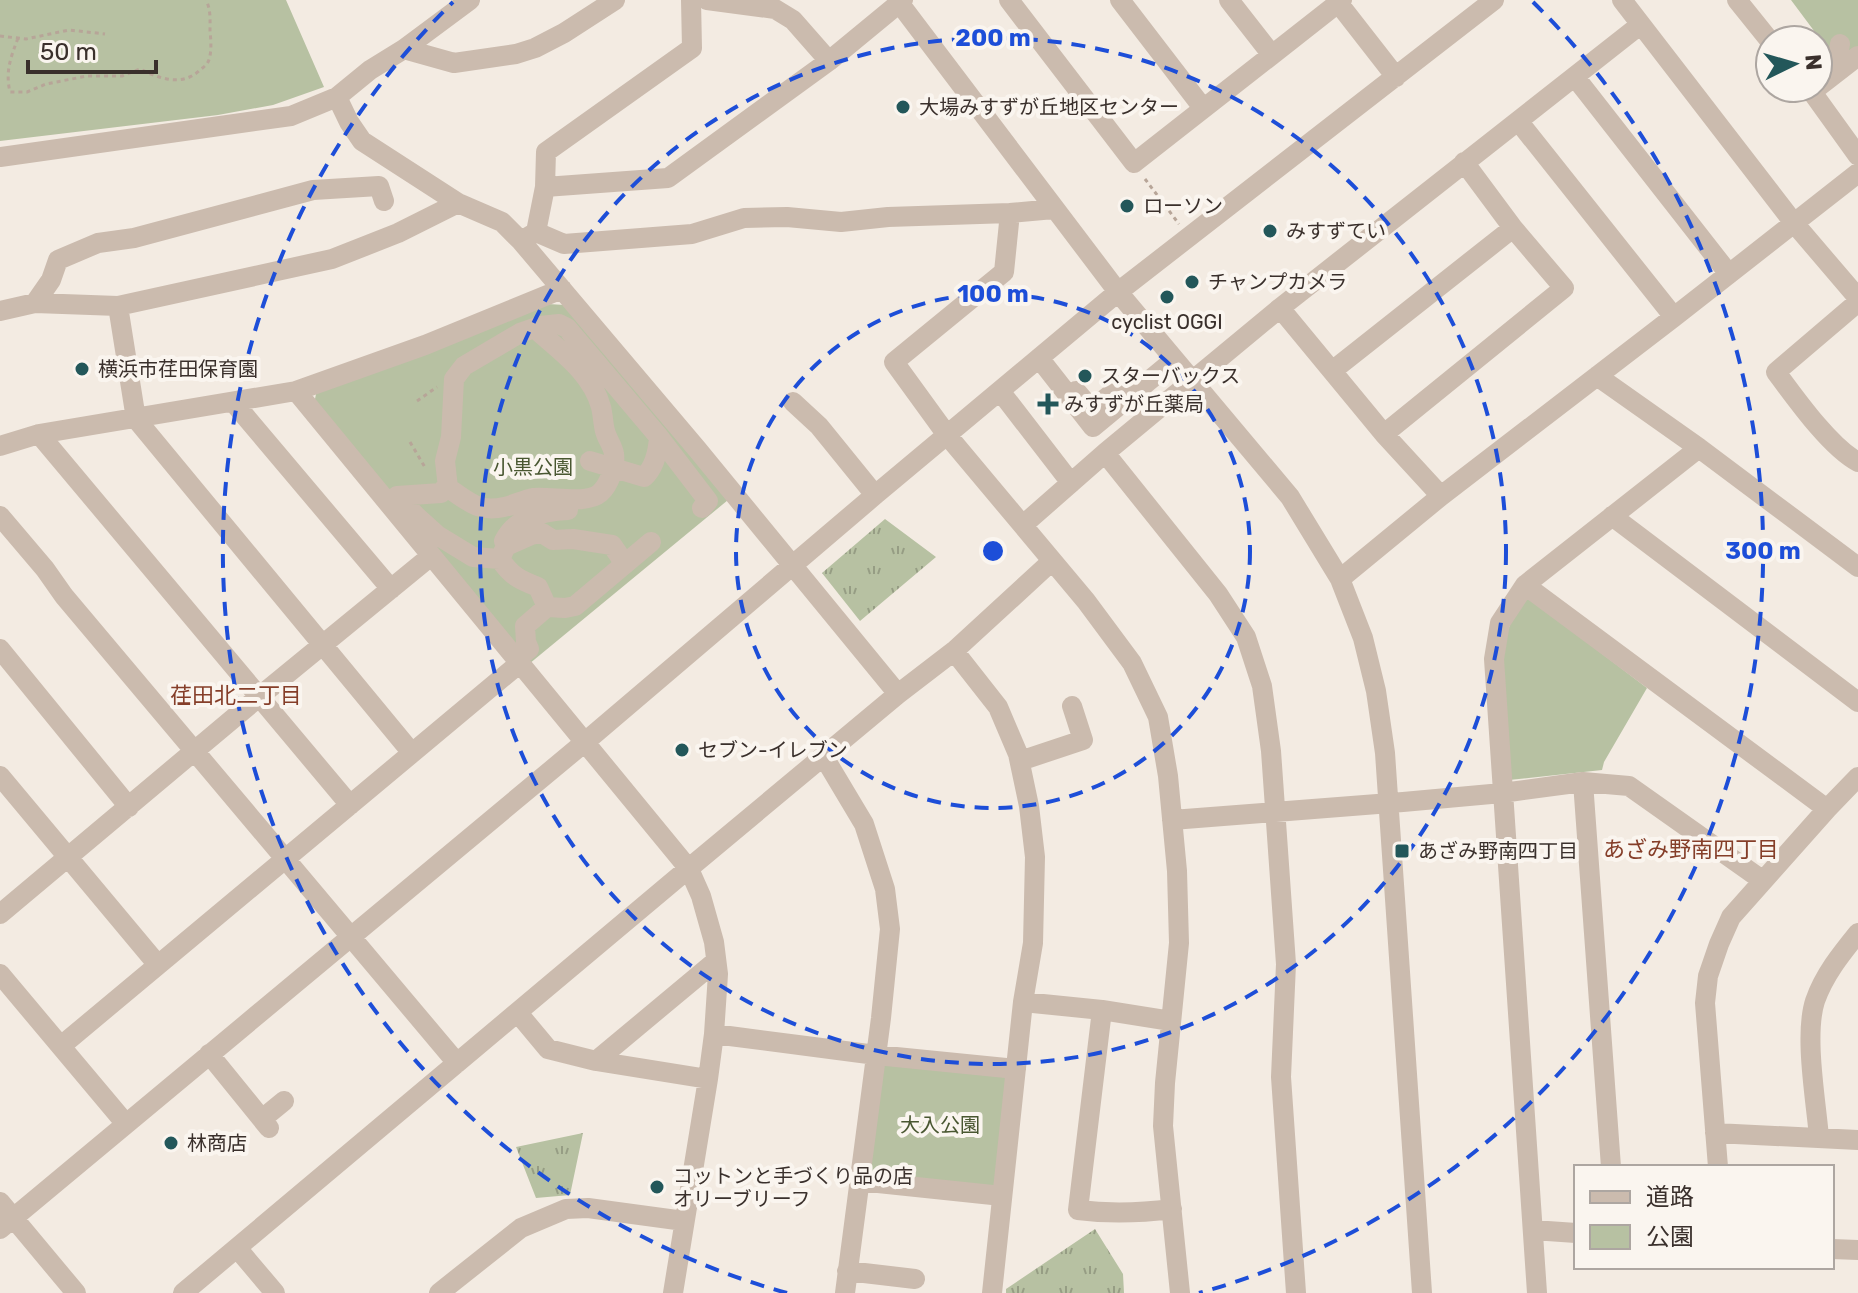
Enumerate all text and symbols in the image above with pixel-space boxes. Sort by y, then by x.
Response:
scale bar [28,24,156,74]
text: 200 m [955,24,1031,52]
north arrow [1754,24,1834,104]
text: 50 m [40,38,97,66]
text: N [1799,53,1828,71]
place label: 大場みすずが丘地区センター [919,95,1179,119]
marker: 大場みすずが丘地区センター [894,98,912,116]
place label: ローソン [1143,194,1223,218]
marker: ローソン [1118,197,1136,215]
place label: みすずてい [1286,219,1386,243]
marker: みすずてい [1261,222,1279,240]
place label: チャンプカメラ [1208,270,1347,294]
marker: チャンプカメラ [1183,273,1201,291]
text: 100 m [957,280,1029,308]
marker: cyclist OGGI [1158,288,1176,306]
place label: cyclist OGGI [1111,310,1223,334]
place label: 横浜市荏田保育園 [98,357,258,381]
marker: 横浜市荏田保育園 [73,360,91,378]
place label: スターバックス [1101,364,1240,388]
marker: スターバックス [1076,367,1094,385]
place label: みすずが丘薬局 [1064,392,1204,416]
marker: みすずが丘薬局 [1039,395,1057,413]
park label: 小黒公園 [493,455,573,479]
centre of rings [979,537,1007,565]
text: 300 m [1725,537,1801,565]
district label: 荏田北二丁目 [170,682,302,709]
place label: セブン-イレブン [698,738,848,762]
marker: セブン-イレブン [673,741,691,759]
district label: あざみ野南四丁目 [1603,836,1779,863]
place label: あざみ野南四丁目 [1418,839,1578,863]
marker: あざみ野南四丁目 [1393,842,1411,860]
park label: 大入公園 [900,1113,980,1137]
place label: 林商店 [187,1131,247,1155]
marker: 林商店 [162,1134,180,1152]
place label: コットンと手づくり品の店 オリーブリーフ [673,1164,913,1211]
legend [1574,1165,1834,1269]
marker: コットンと手づくり品の店 オリーブリーフ [648,1178,666,1196]
text: 道路 [1646,1183,1694,1211]
text: 公園 [1646,1223,1694,1251]

